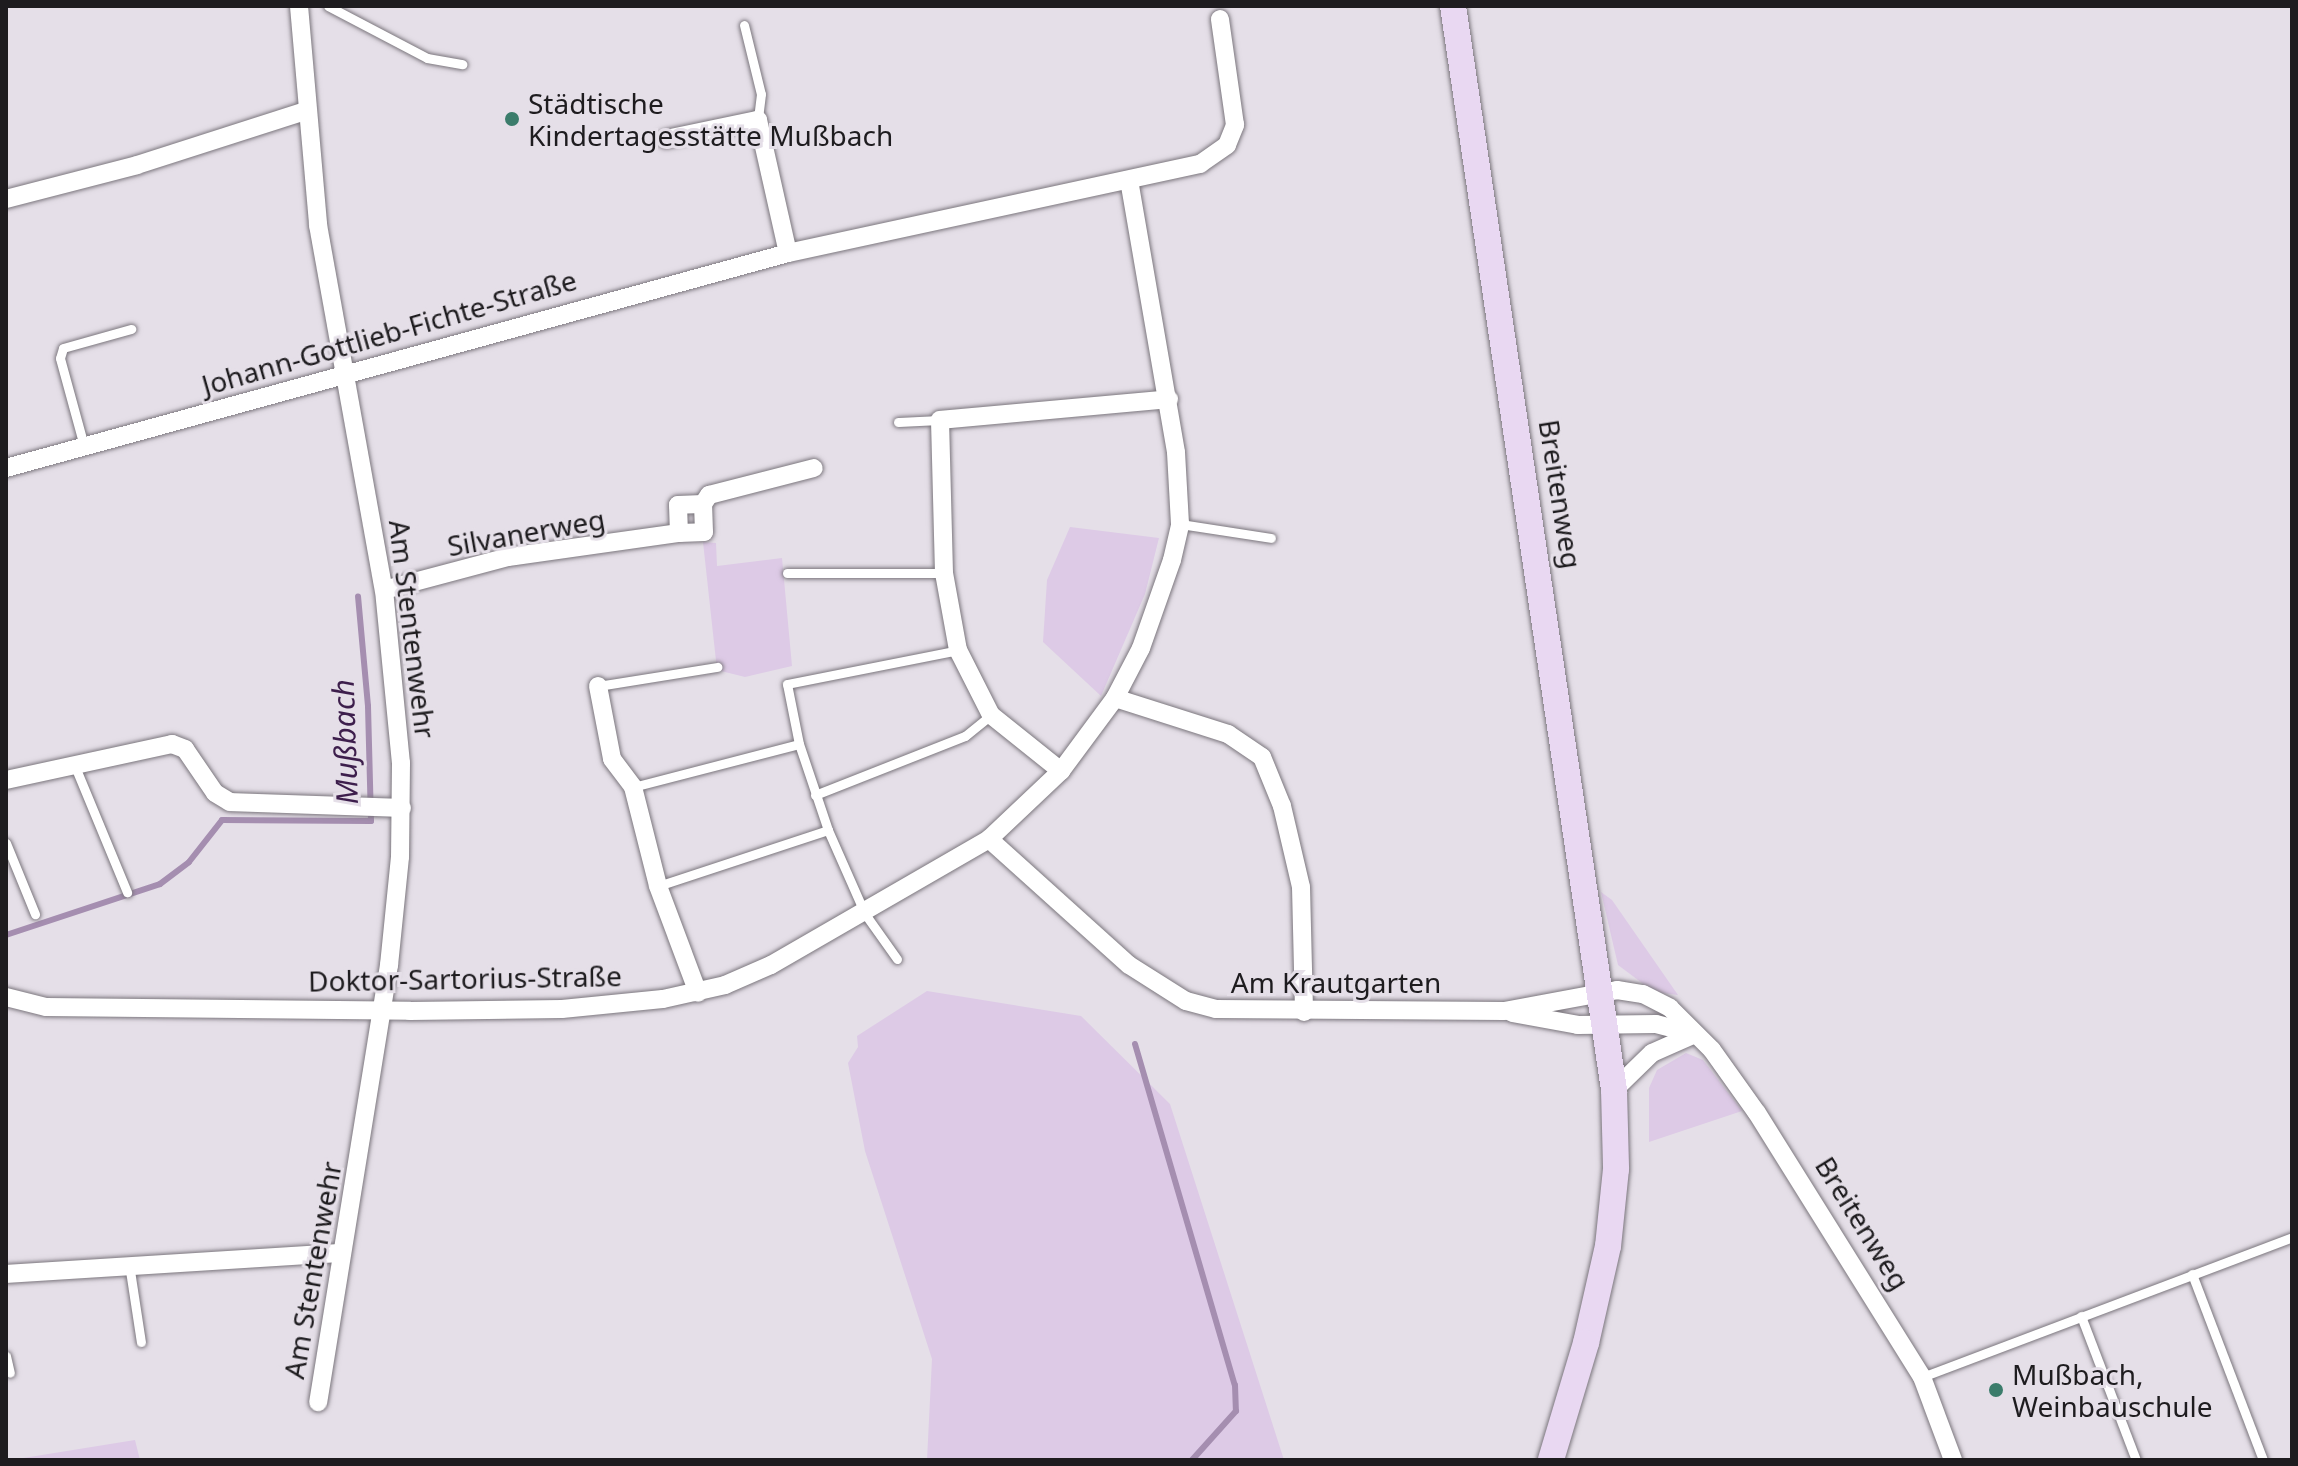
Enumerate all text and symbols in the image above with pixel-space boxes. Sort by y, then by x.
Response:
place label: Städtische Kindertagesstätte Mußbach [528,86,893,152]
marker: Städtische Kindertagesstätte Mußbach [503,110,521,128]
street label: Johann-Gottlieb-Fichte-Straße [198,262,580,402]
street label: Breitenweg [1533,417,1589,571]
street label: Silvanerweg [445,502,607,562]
street label: Am Stentenwehr [383,518,443,740]
water label: Mußbach [325,679,365,805]
street label: Doktor-Sartorius-Straße [308,958,622,998]
street label: Am Krautgarten [1231,965,1441,999]
street label: Breitenweg [1809,1150,1917,1296]
street label: Am Stentenwehr [276,1159,348,1381]
place label: Mußbach, Weinbauschule [2012,1357,2213,1423]
marker: Mußbach, Weinbauschule [1987,1381,2005,1399]

